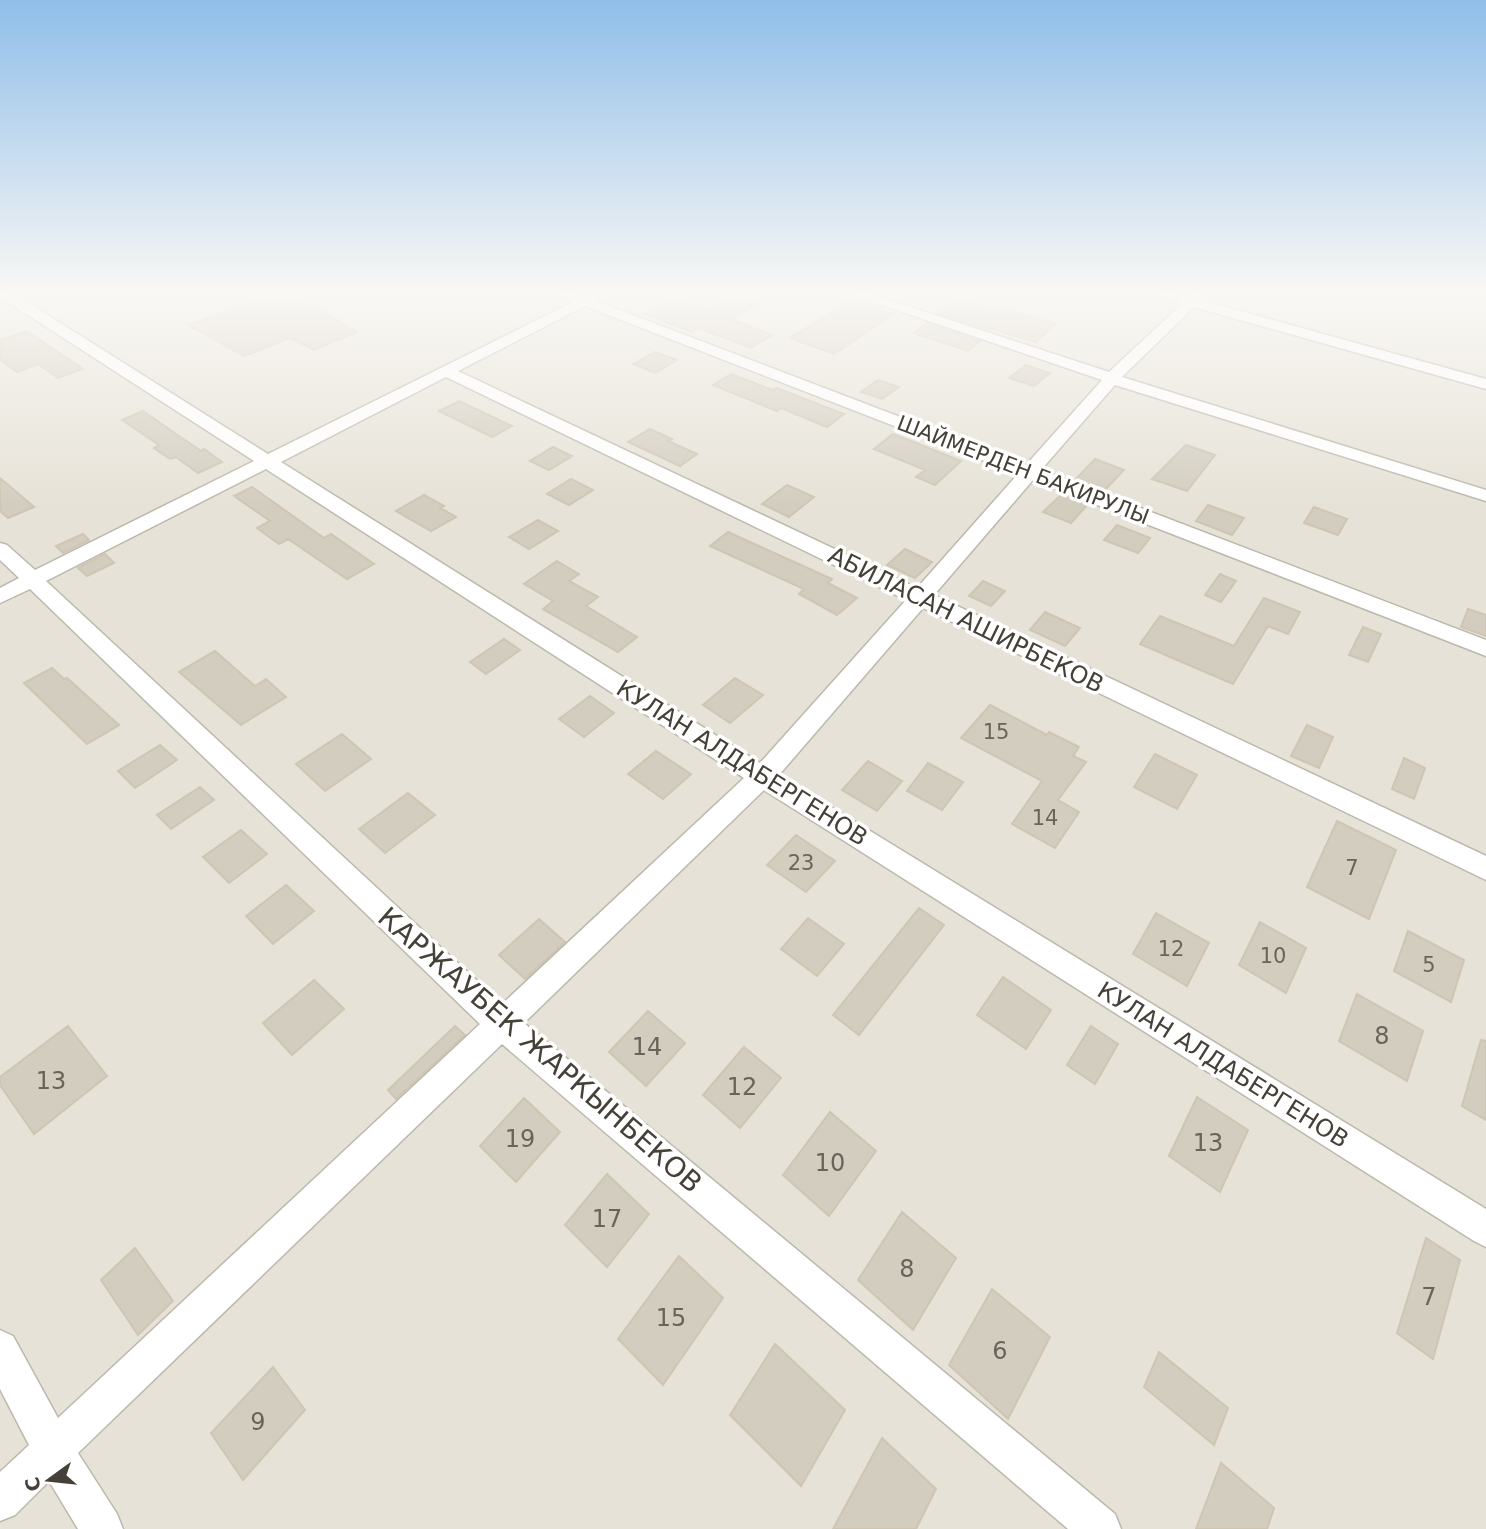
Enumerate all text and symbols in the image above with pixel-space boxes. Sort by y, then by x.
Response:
street label: ШАЙМЕРДЕН БАКИРУЛЫ [894,410,1153,529]
street label: АБИЛАСАН АШИРБЕКОВ [824,541,1108,699]
street label: КУЛАН АЛДАБЕРГЕНОВ [611,674,873,852]
house number: 15 [983,720,1009,744]
house number: 14 [1032,806,1058,830]
house number: 23 [788,851,814,875]
house number: 7 [1345,856,1359,880]
street label: КАРЖАУБЕК ЖАРКЫНБЕКОВ [371,900,709,1200]
house number: 12 [1158,937,1184,961]
house number: 10 [1260,944,1286,968]
house number: 5 [1422,953,1436,977]
street label: КУЛАН АЛДАБЕРГЕНОВ [1092,976,1354,1154]
house number: 8 [1374,1022,1390,1050]
house number: 14 [632,1033,662,1061]
house number: 13 [36,1067,66,1095]
house number: 12 [727,1073,757,1101]
house number: 19 [505,1125,535,1153]
house number: 13 [1193,1129,1223,1157]
house number: 10 [815,1149,845,1177]
house number: 17 [592,1205,622,1233]
house number: 8 [899,1255,915,1283]
house number: 7 [1421,1283,1437,1311]
house number: 15 [656,1304,686,1332]
house number: 6 [992,1337,1008,1365]
house number: 9 [250,1408,266,1436]
north arrow [14,1445,84,1515]
text: С [20,1475,45,1494]

